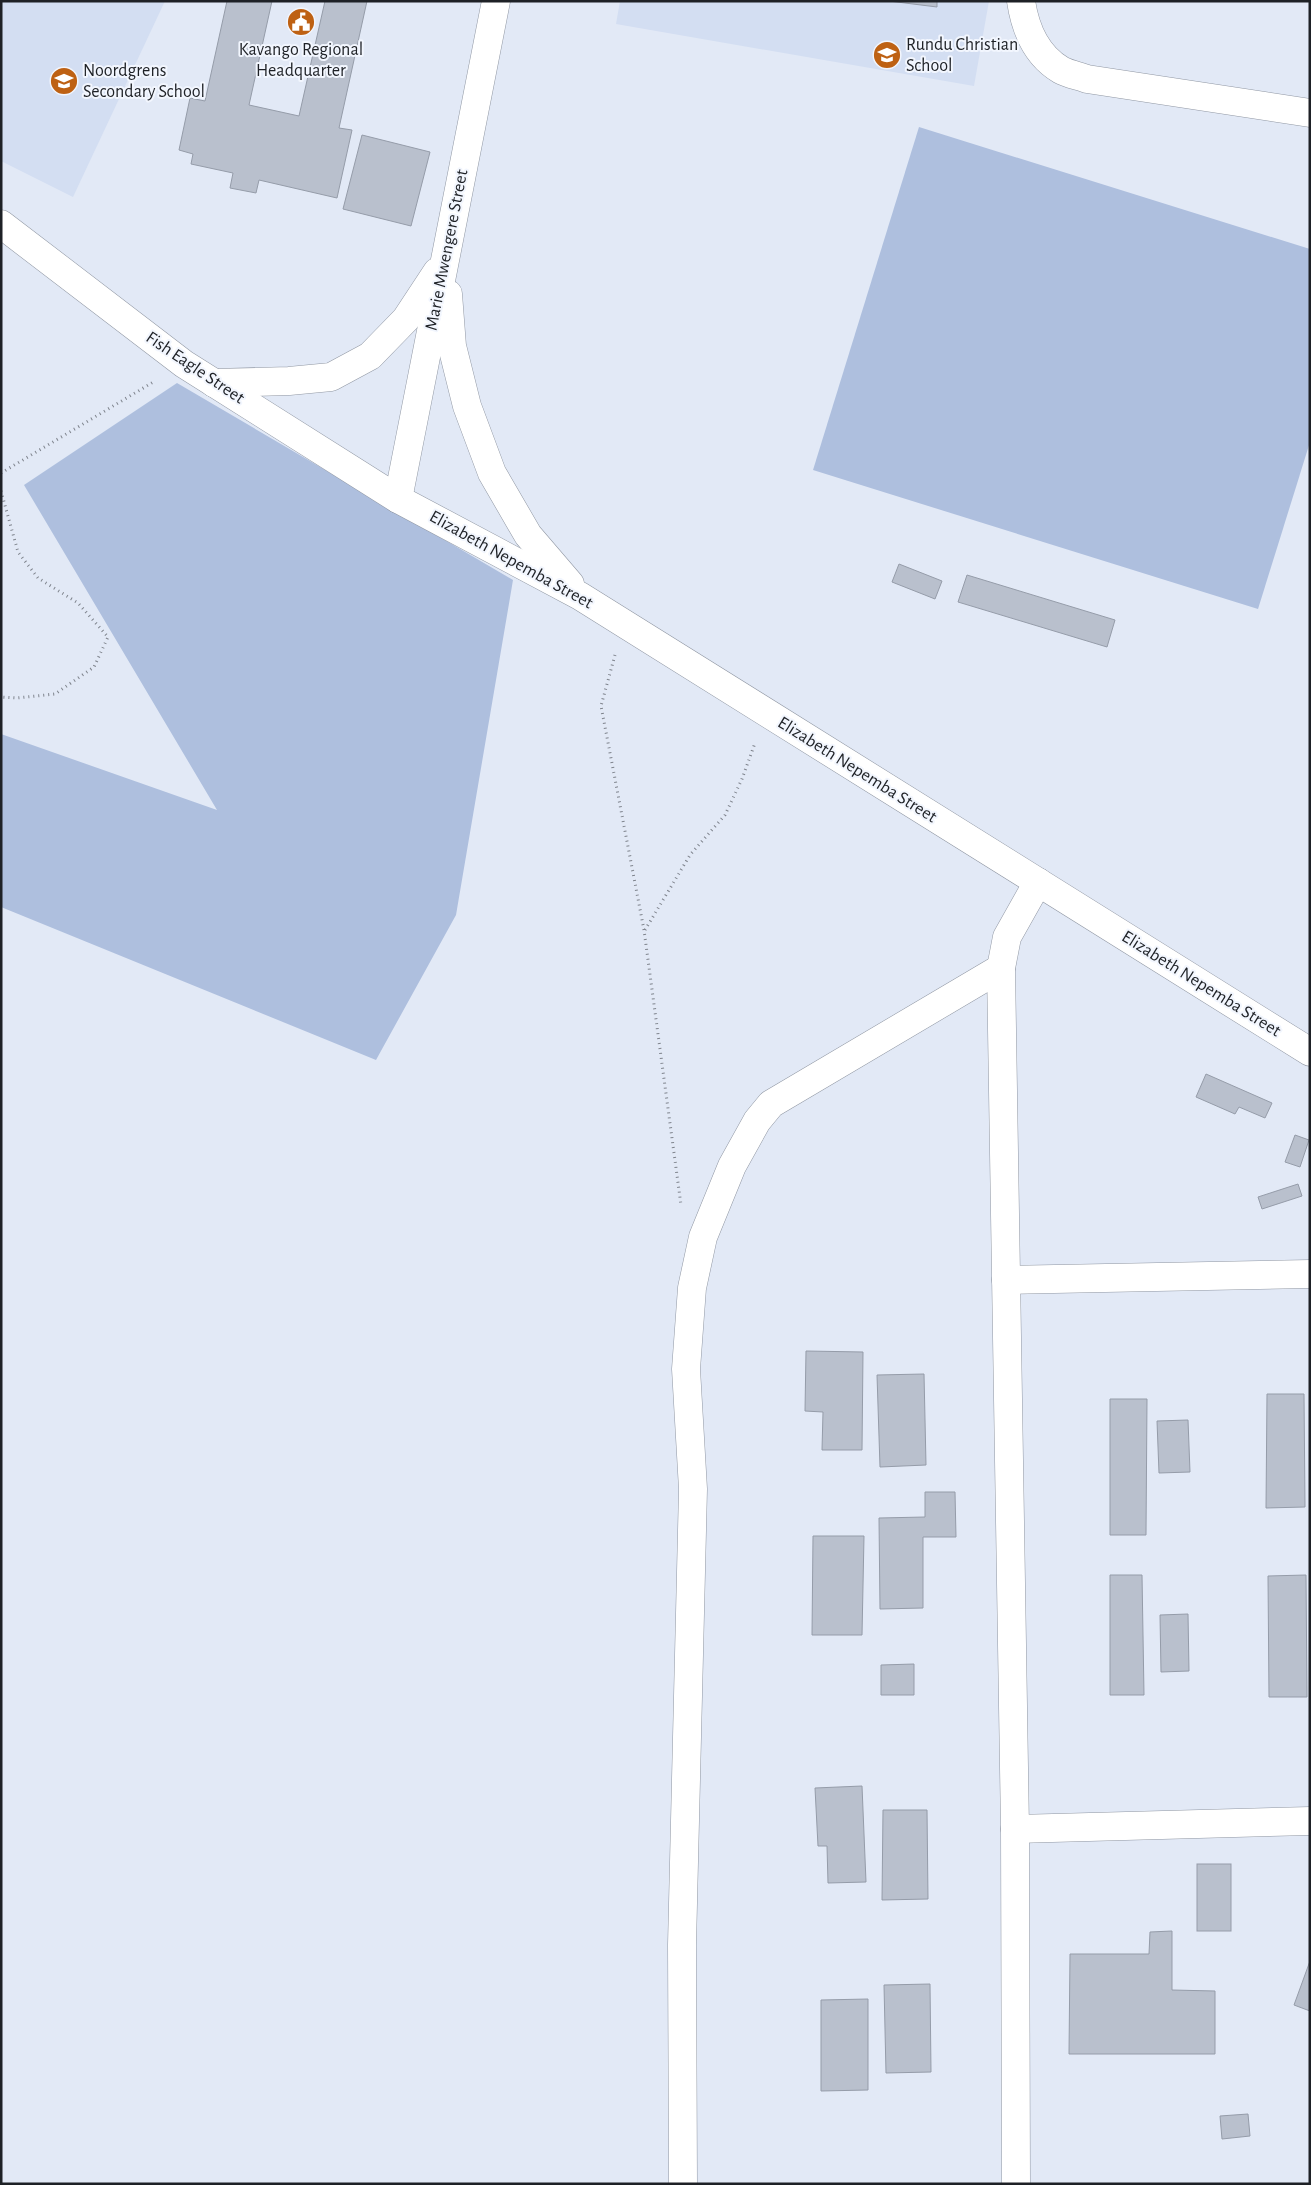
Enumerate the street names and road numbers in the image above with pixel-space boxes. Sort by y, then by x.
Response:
street label: Marie Mwengere Street [423,168,471,332]
street label: Fish Eagle Street [142,328,248,408]
street label: Elizabeth Nepemba Street [426,508,596,613]
street label: Elizabeth Nepemba Street [774,714,940,826]
street label: Elizabeth Nepemba Street [1118,928,1284,1040]

